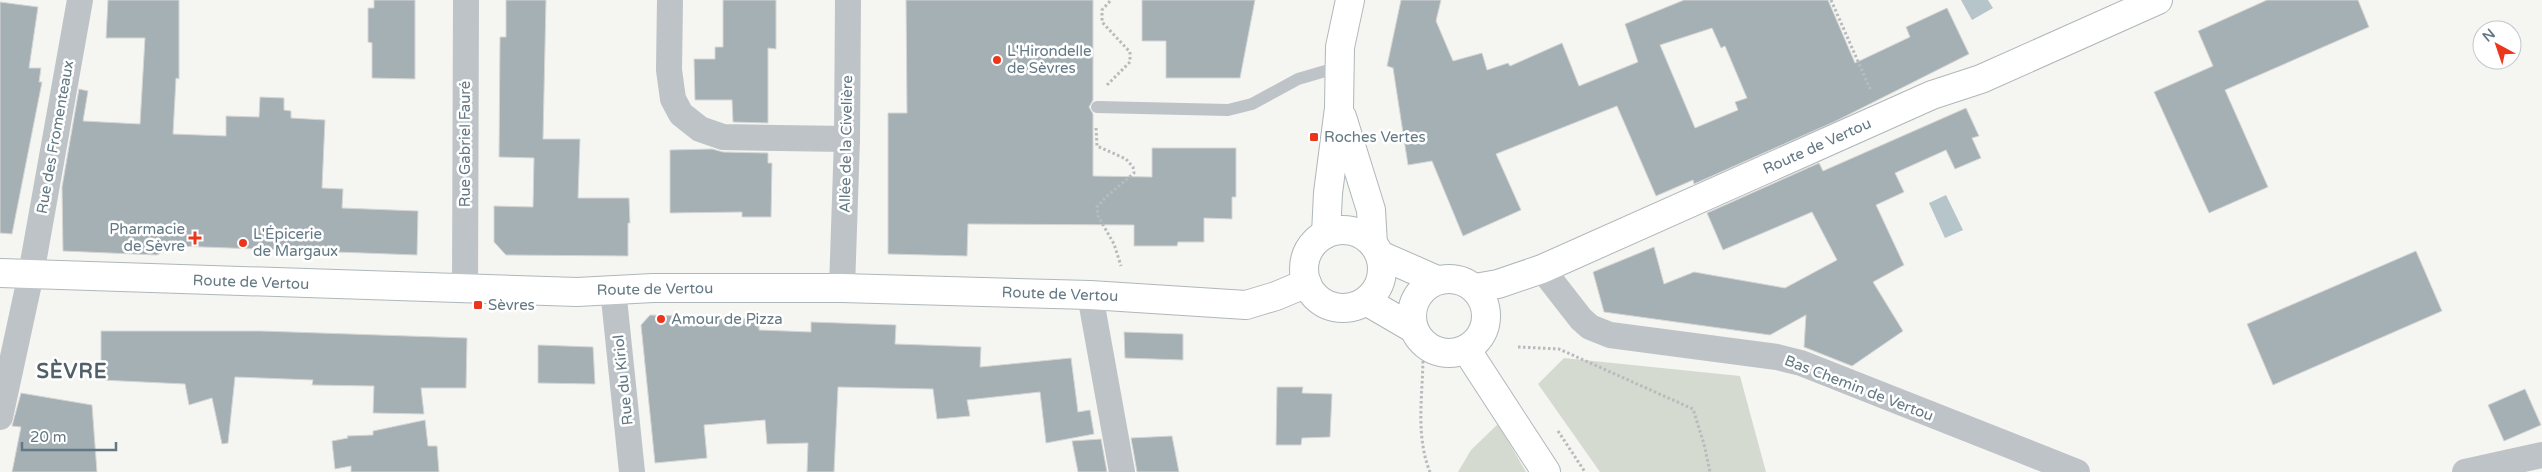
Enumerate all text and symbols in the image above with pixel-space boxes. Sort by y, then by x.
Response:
north arrow [2472,20,2522,70]
text: N [2479,25,2499,46]
place label: L'Hirondelle de Sèvres [1007,42,1092,77]
marker: L'Hirondelle de Sèvres [991,54,1003,66]
street label: Rue des Fromenteaux [33,59,77,215]
street label: Allée de la Civelière [836,75,856,213]
street label: Rue Gabriel Fauré [456,81,474,207]
street label: Route de Vertou [1760,114,1874,178]
place label: Roches Vertes [1324,128,1426,146]
marker: Roches Vertes [1308,131,1320,143]
place label: Pharmacie de Sèvre [109,220,185,255]
place label: L'Épicerie de Margaux [253,225,338,260]
marker: Pharmacie de Sèvre [189,232,201,244]
marker: L'Épicerie de Margaux [237,237,249,249]
street label: Route de Vertou [192,271,310,293]
street label: Route de Vertou [597,279,713,299]
street label: Route de Vertou [1001,283,1119,305]
place label: Sèvres [488,296,535,314]
marker: Sèvres [472,299,484,311]
place label: Amour de Pizza [671,310,783,328]
marker: Amour de Pizza [655,313,667,325]
street label: Rue du Kiriol [609,334,637,426]
street label: Bas Chemin de Vertou [1782,351,1936,425]
district label: SÈVRE [37,358,107,384]
scale bar [22,420,116,452]
text: 20 m [30,428,67,446]

